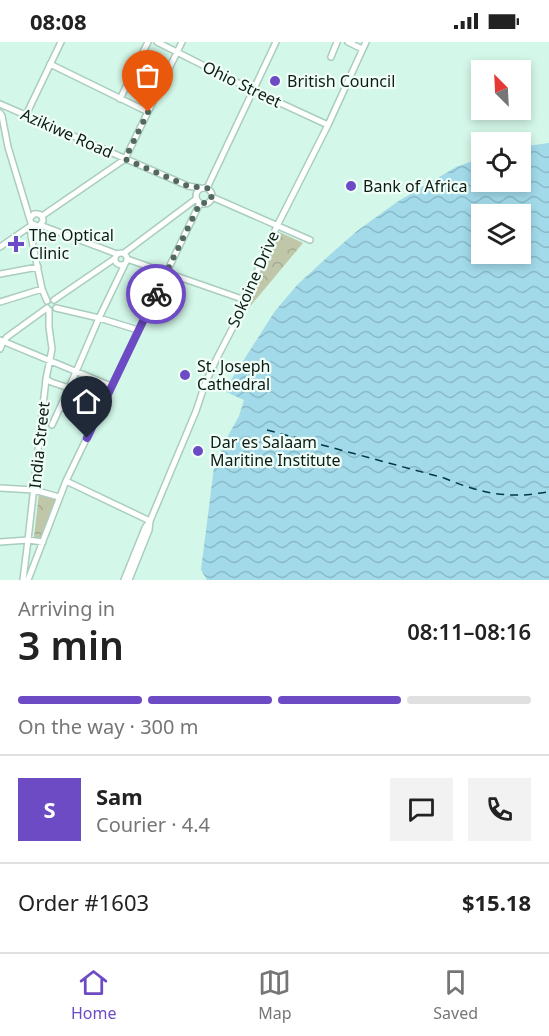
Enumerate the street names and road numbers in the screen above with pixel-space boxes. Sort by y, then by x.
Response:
street label: Ohio Street [199,55,285,113]
street label: Azikiwe Road [17,103,117,163]
street label: Sokoine Drive [222,227,284,331]
street label: India Street [24,400,55,489]

